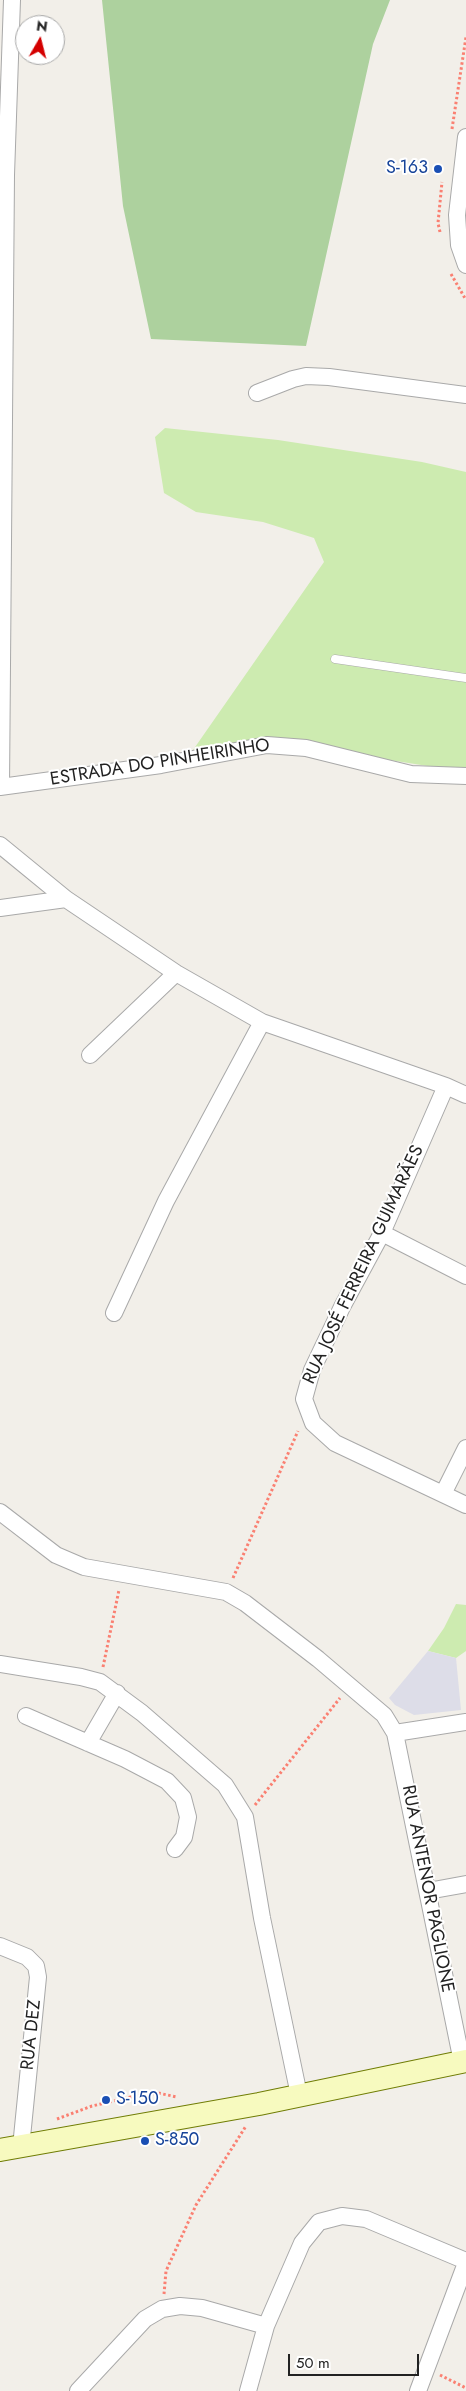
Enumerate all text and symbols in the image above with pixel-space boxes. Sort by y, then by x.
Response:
north arrow [15,15,65,65]
text: N [35,15,49,37]
place label: S-163 [386,158,428,180]
marker: S-163 [432,163,444,175]
street label: ESTRADA DO PINHEIRINHO [49,735,271,791]
street label: RUA JOSÉ FERREIRA GUIMARÃES [299,1142,429,1388]
street label: RUA ANTENOR PAGLIONE [396,1783,458,1995]
street label: RUA DEZ [18,1999,46,2071]
place label: S-150 [116,2089,159,2111]
marker: S-150 [100,2094,112,2106]
place label: S-850 [155,2130,199,2152]
marker: S-850 [139,2135,151,2147]
scale bar [291,2344,422,2376]
text: 50 m [296,2352,330,2374]

